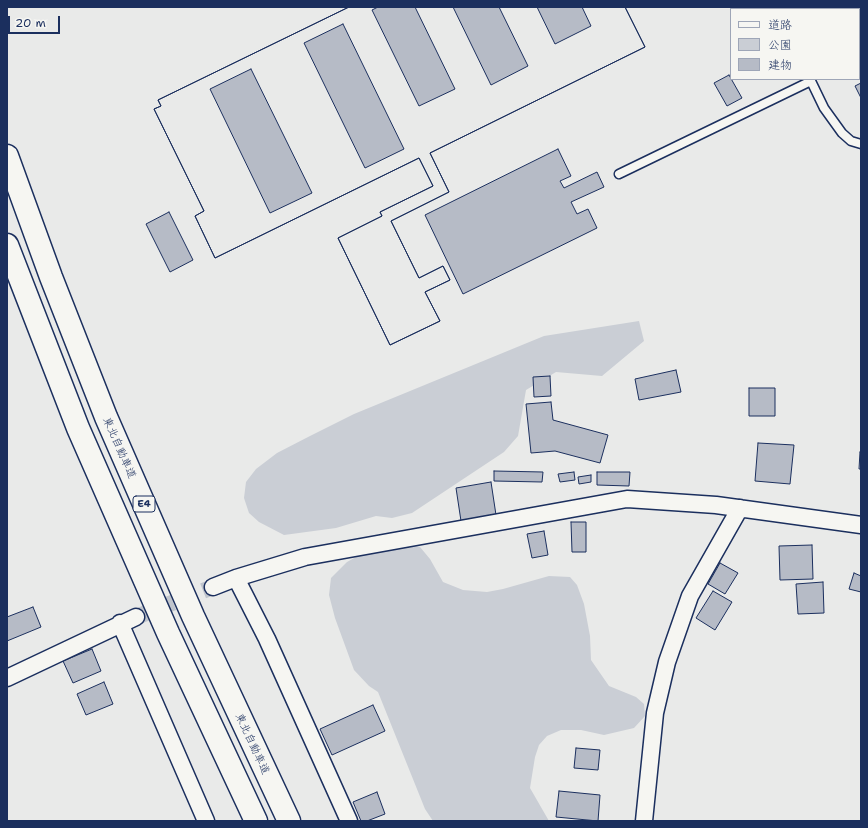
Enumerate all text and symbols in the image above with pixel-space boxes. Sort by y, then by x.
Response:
scale bar [10,8,62,34]
legend [730,8,860,80]
text: 20 m [15,15,46,31]
text: 道路 [768,17,792,33]
text: 公園 [768,37,792,53]
text: 建物 [768,57,792,73]
street label: 東北自動車道 [100,415,138,481]
road number: E4 [133,496,155,512]
street label: 東北自動車道 [232,711,272,777]

